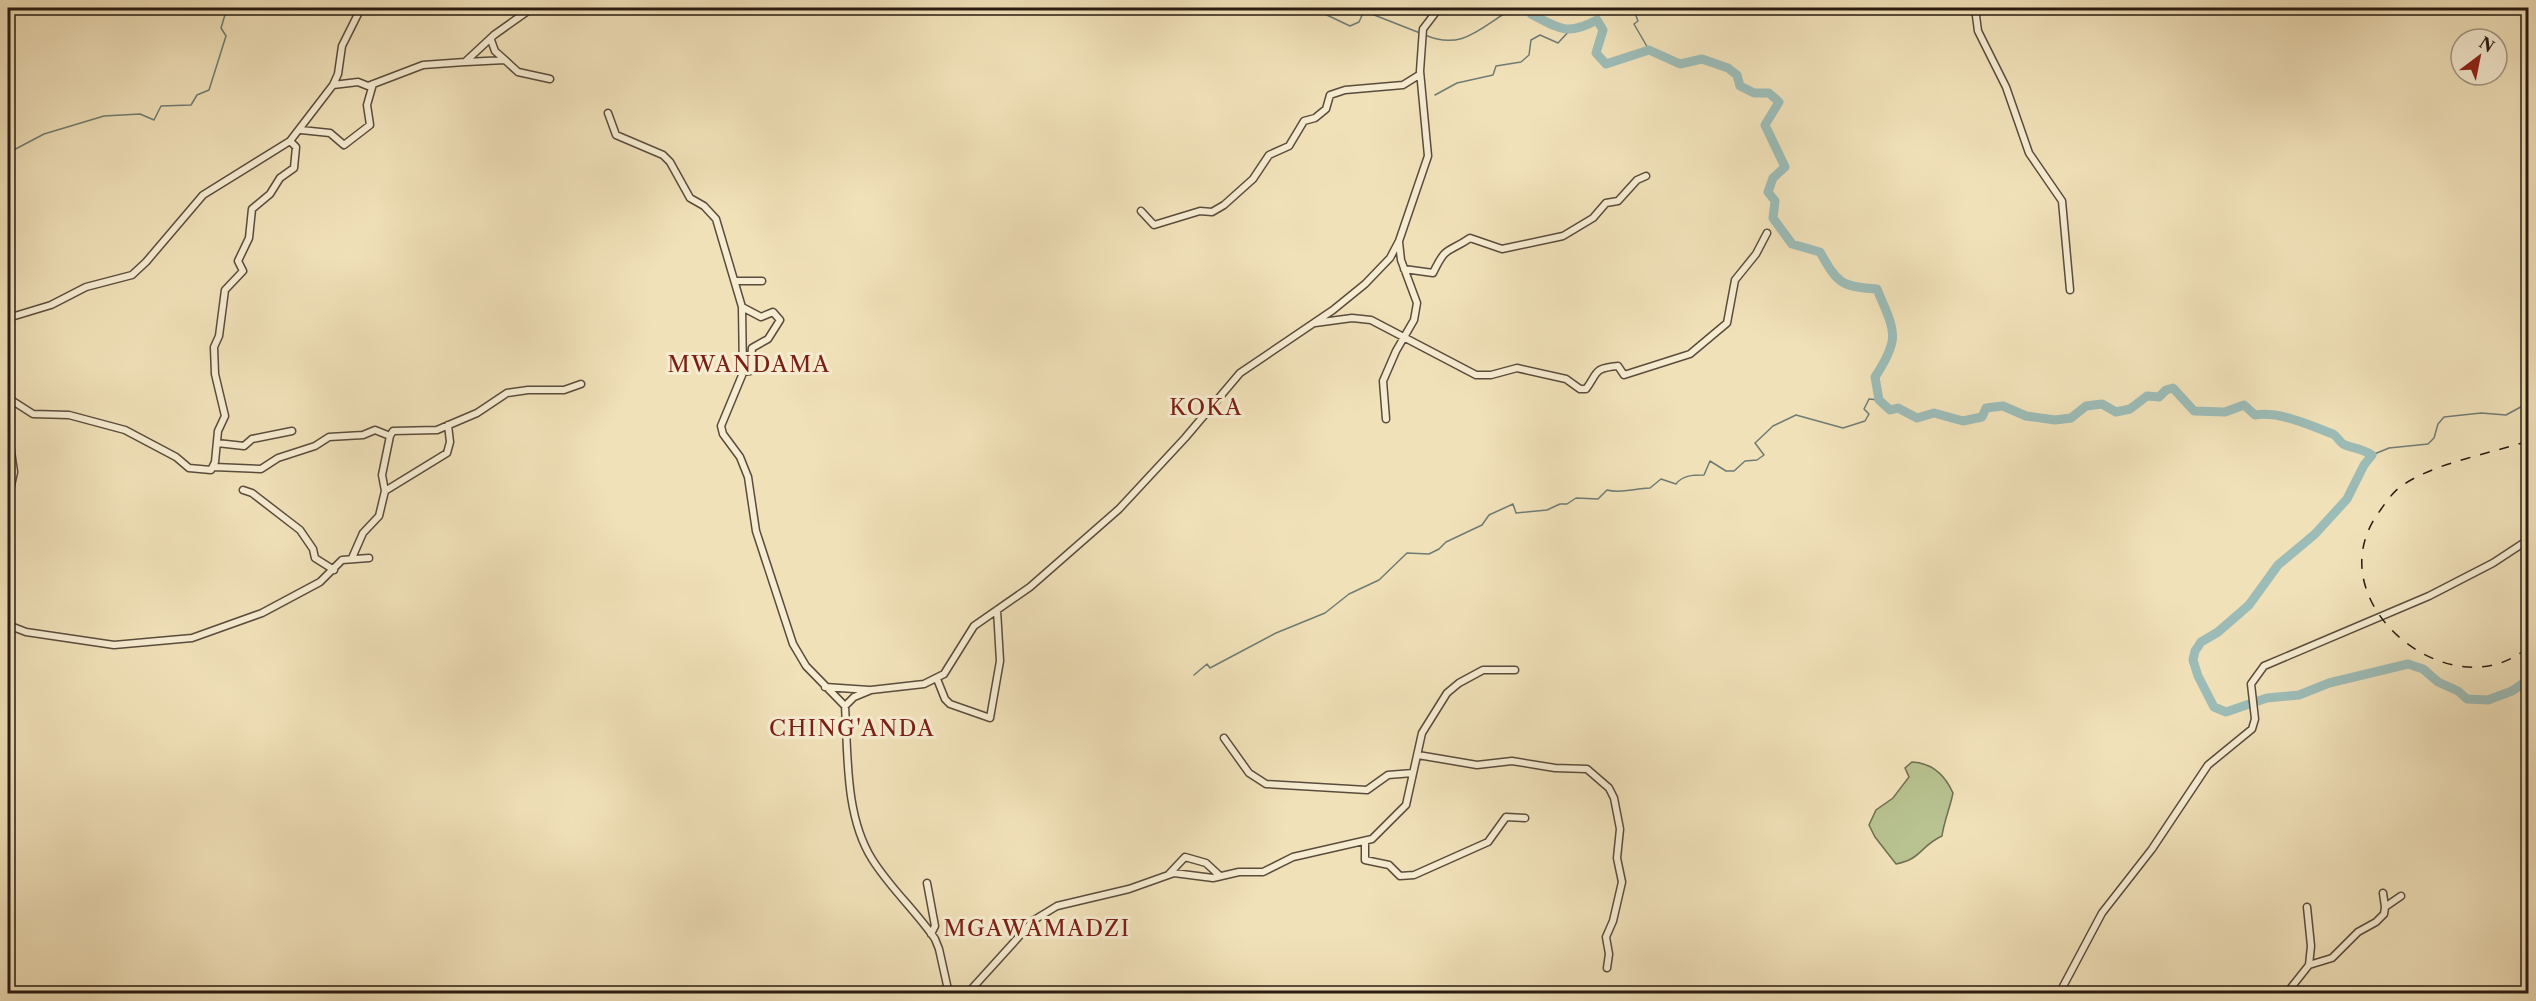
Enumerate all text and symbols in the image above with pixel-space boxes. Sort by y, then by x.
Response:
north arrow [2449,27,2509,87]
text: N [2476,32,2498,56]
district label: MWANDAMA [667,351,831,378]
district label: KOKA [1169,394,1243,421]
district label: CHING'ANDA [769,715,935,742]
district label: MGAWAMADZI [943,915,1131,942]

